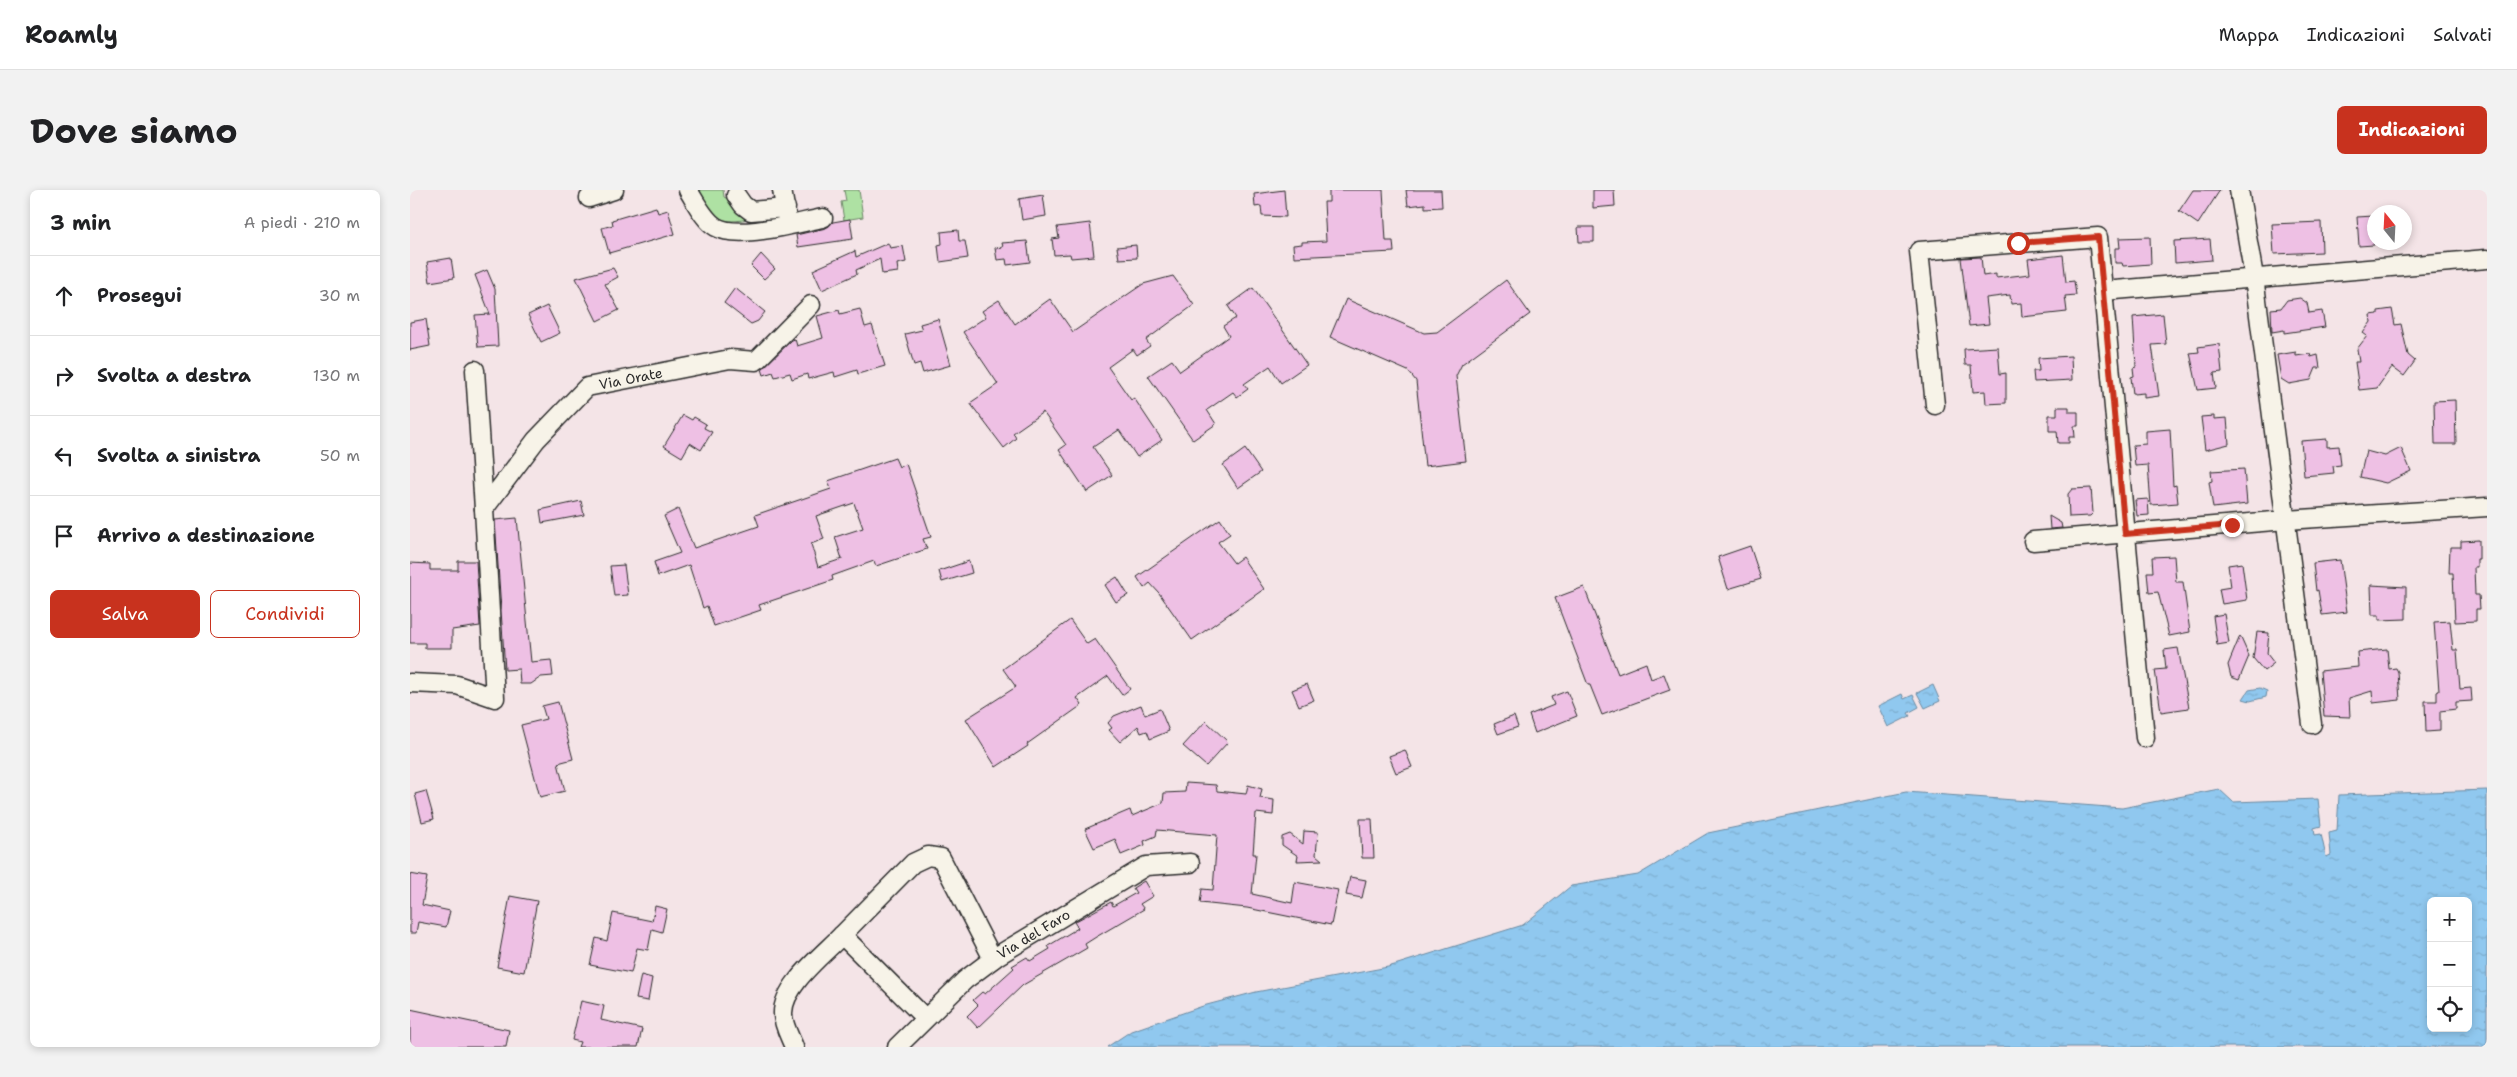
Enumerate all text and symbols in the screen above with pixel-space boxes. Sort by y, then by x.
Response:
text: Roamly [25,19,118,51]
text: Mappa [2219,23,2279,47]
text: Indicazioni [2307,23,2405,47]
text: Salvati [2433,23,2492,47]
button: Indicazioni [2337,106,2487,154]
text: Dove siamo [30,107,238,154]
north arrow [2367,205,2412,250]
text: 3 min [50,209,111,237]
text: A piedi · 210 m [244,212,360,233]
route start [2007,232,2030,255]
icon: ahead [50,282,78,310]
text: Prosegui [97,283,182,308]
text: 30 m [319,285,360,306]
icon: right [50,362,78,390]
text: Svolta a destra [97,363,251,388]
street label: Via Orate [597,363,664,393]
text: 130 m [313,365,360,386]
icon: left [50,442,78,470]
text: Svolta a sinistra [97,443,260,468]
text: 50 m [320,445,360,466]
route end [2221,514,2244,537]
icon: arrive [50,522,78,550]
text: Arrivo a destinazione [97,523,315,548]
button: Salva [50,590,200,638]
button: Condividi [210,590,360,638]
map controls [2427,897,2472,1032]
button: + [2427,897,2472,942]
street label: Via del Faro [994,905,1073,963]
button: − [2427,942,2472,987]
button: locate [2427,987,2472,1032]

